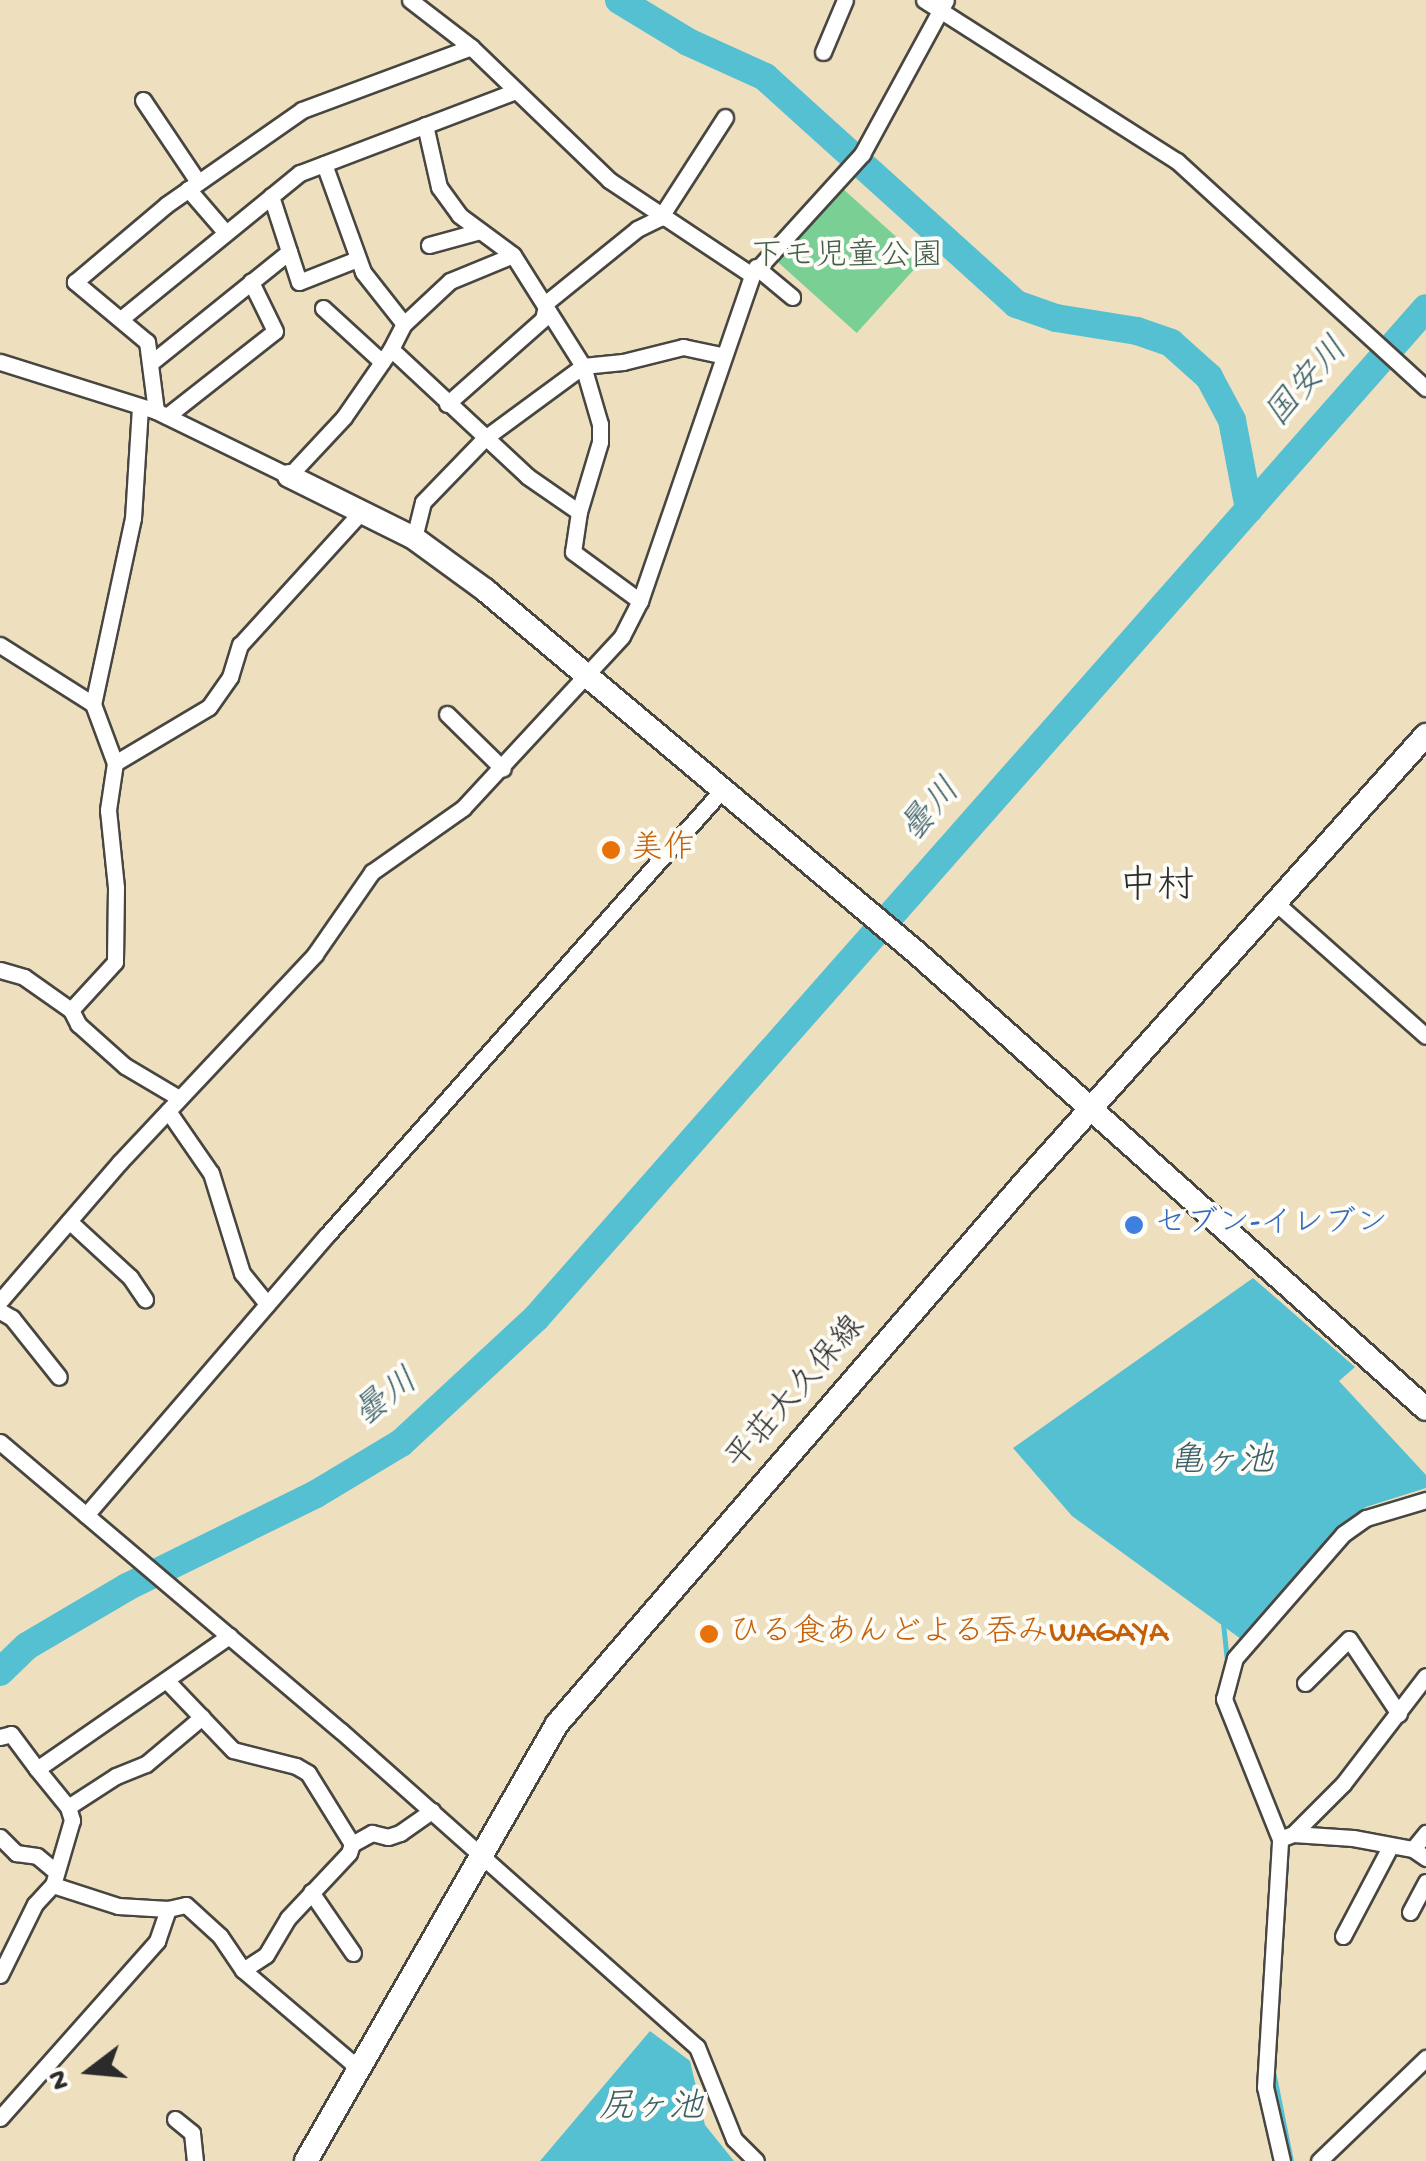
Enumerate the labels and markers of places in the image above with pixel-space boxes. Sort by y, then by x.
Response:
place label: 美作 [631,831,695,869]
marker: 美作 [600,839,622,861]
place label: セブン-イレブン [1154,1206,1388,1244]
marker: セブン-イレブン [1123,1214,1145,1236]
place label: ひる食あんどよる吞みWAGAYA [729,1615,1168,1653]
marker: ひる食あんどよる吞みWAGAYA [698,1623,720,1645]

